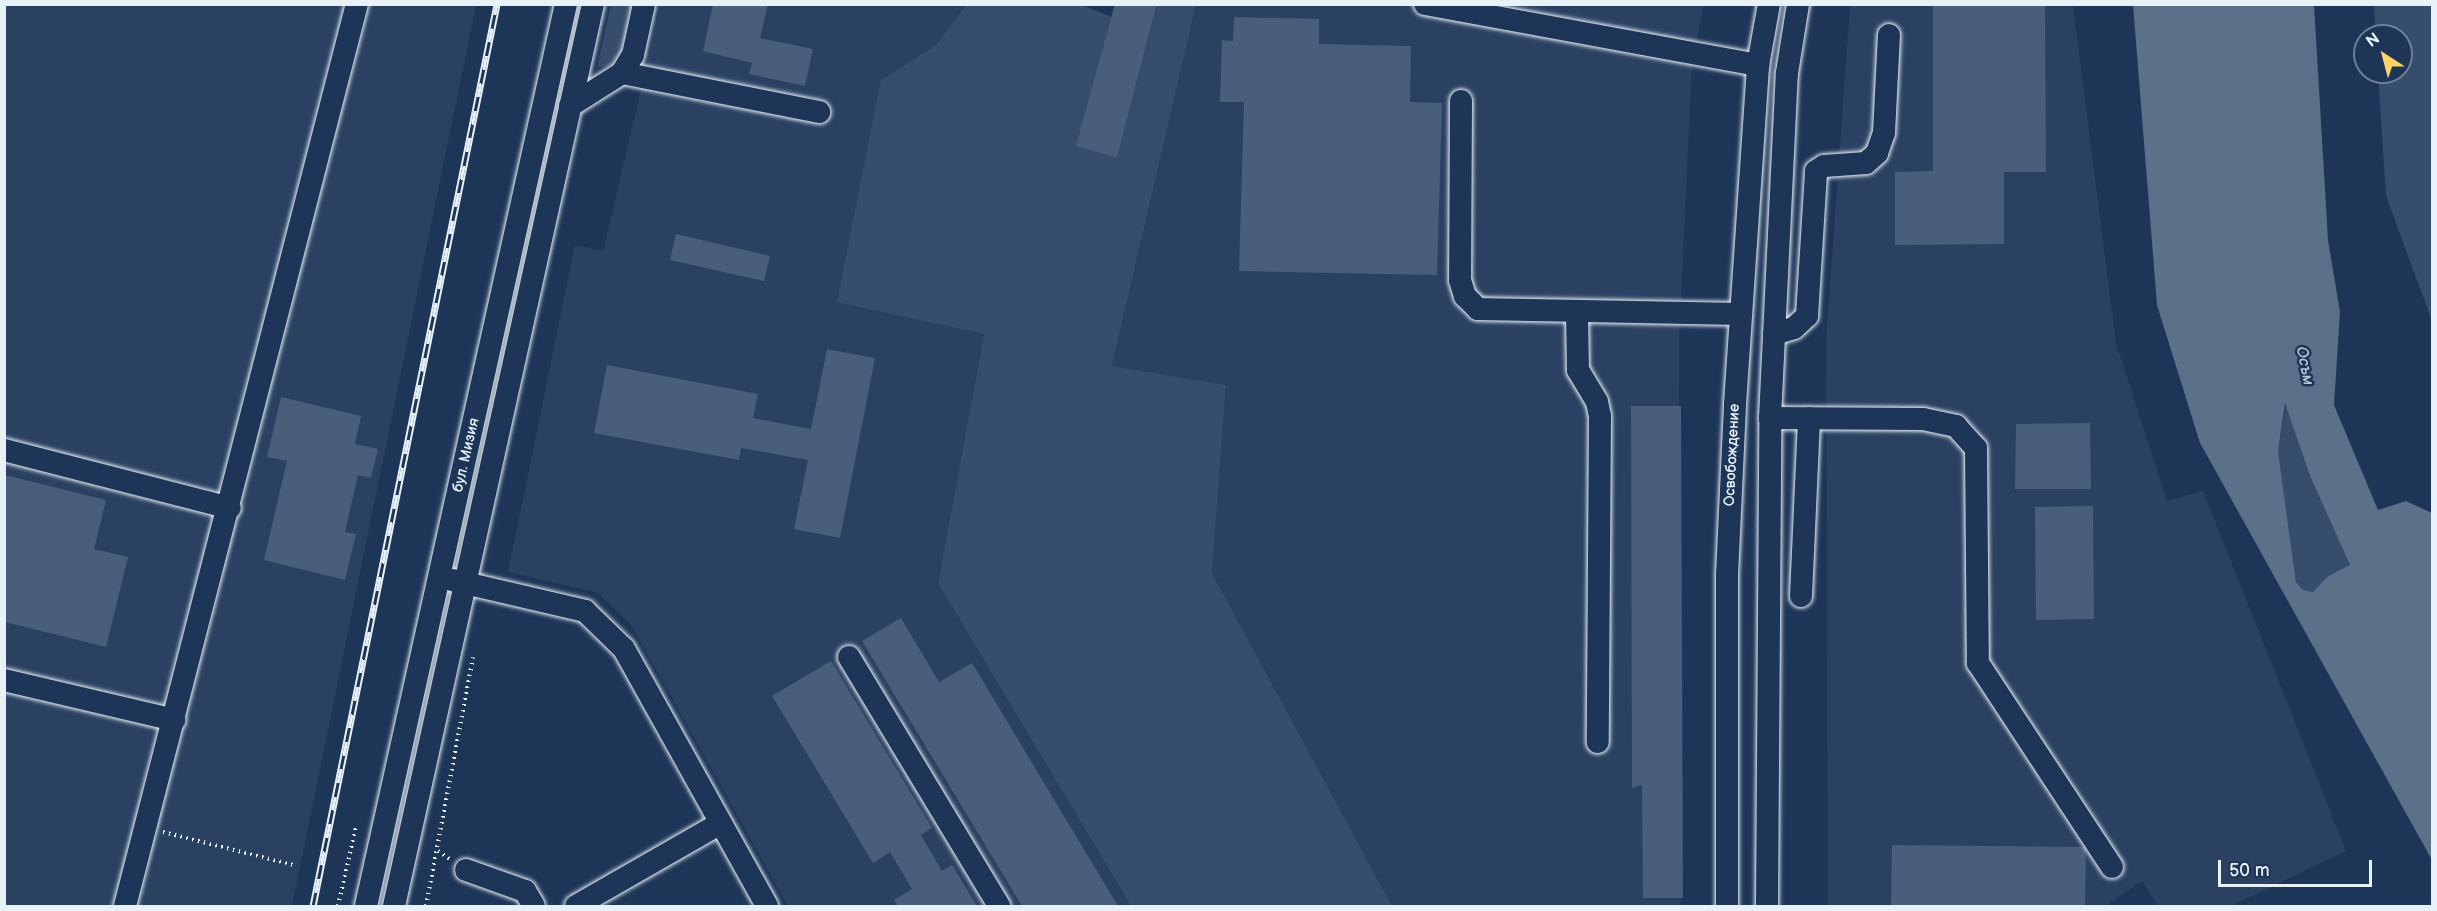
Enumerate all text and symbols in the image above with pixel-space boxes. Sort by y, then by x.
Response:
north arrow [2353,24,2413,84]
text: N [2363,29,2384,52]
water label: Осъм [2291,345,2317,387]
street label: Освобождение [1720,403,1744,507]
street label: бул. Мизия [449,416,483,494]
scale bar [2221,848,2376,886]
text: 50 m [2229,860,2270,881]

